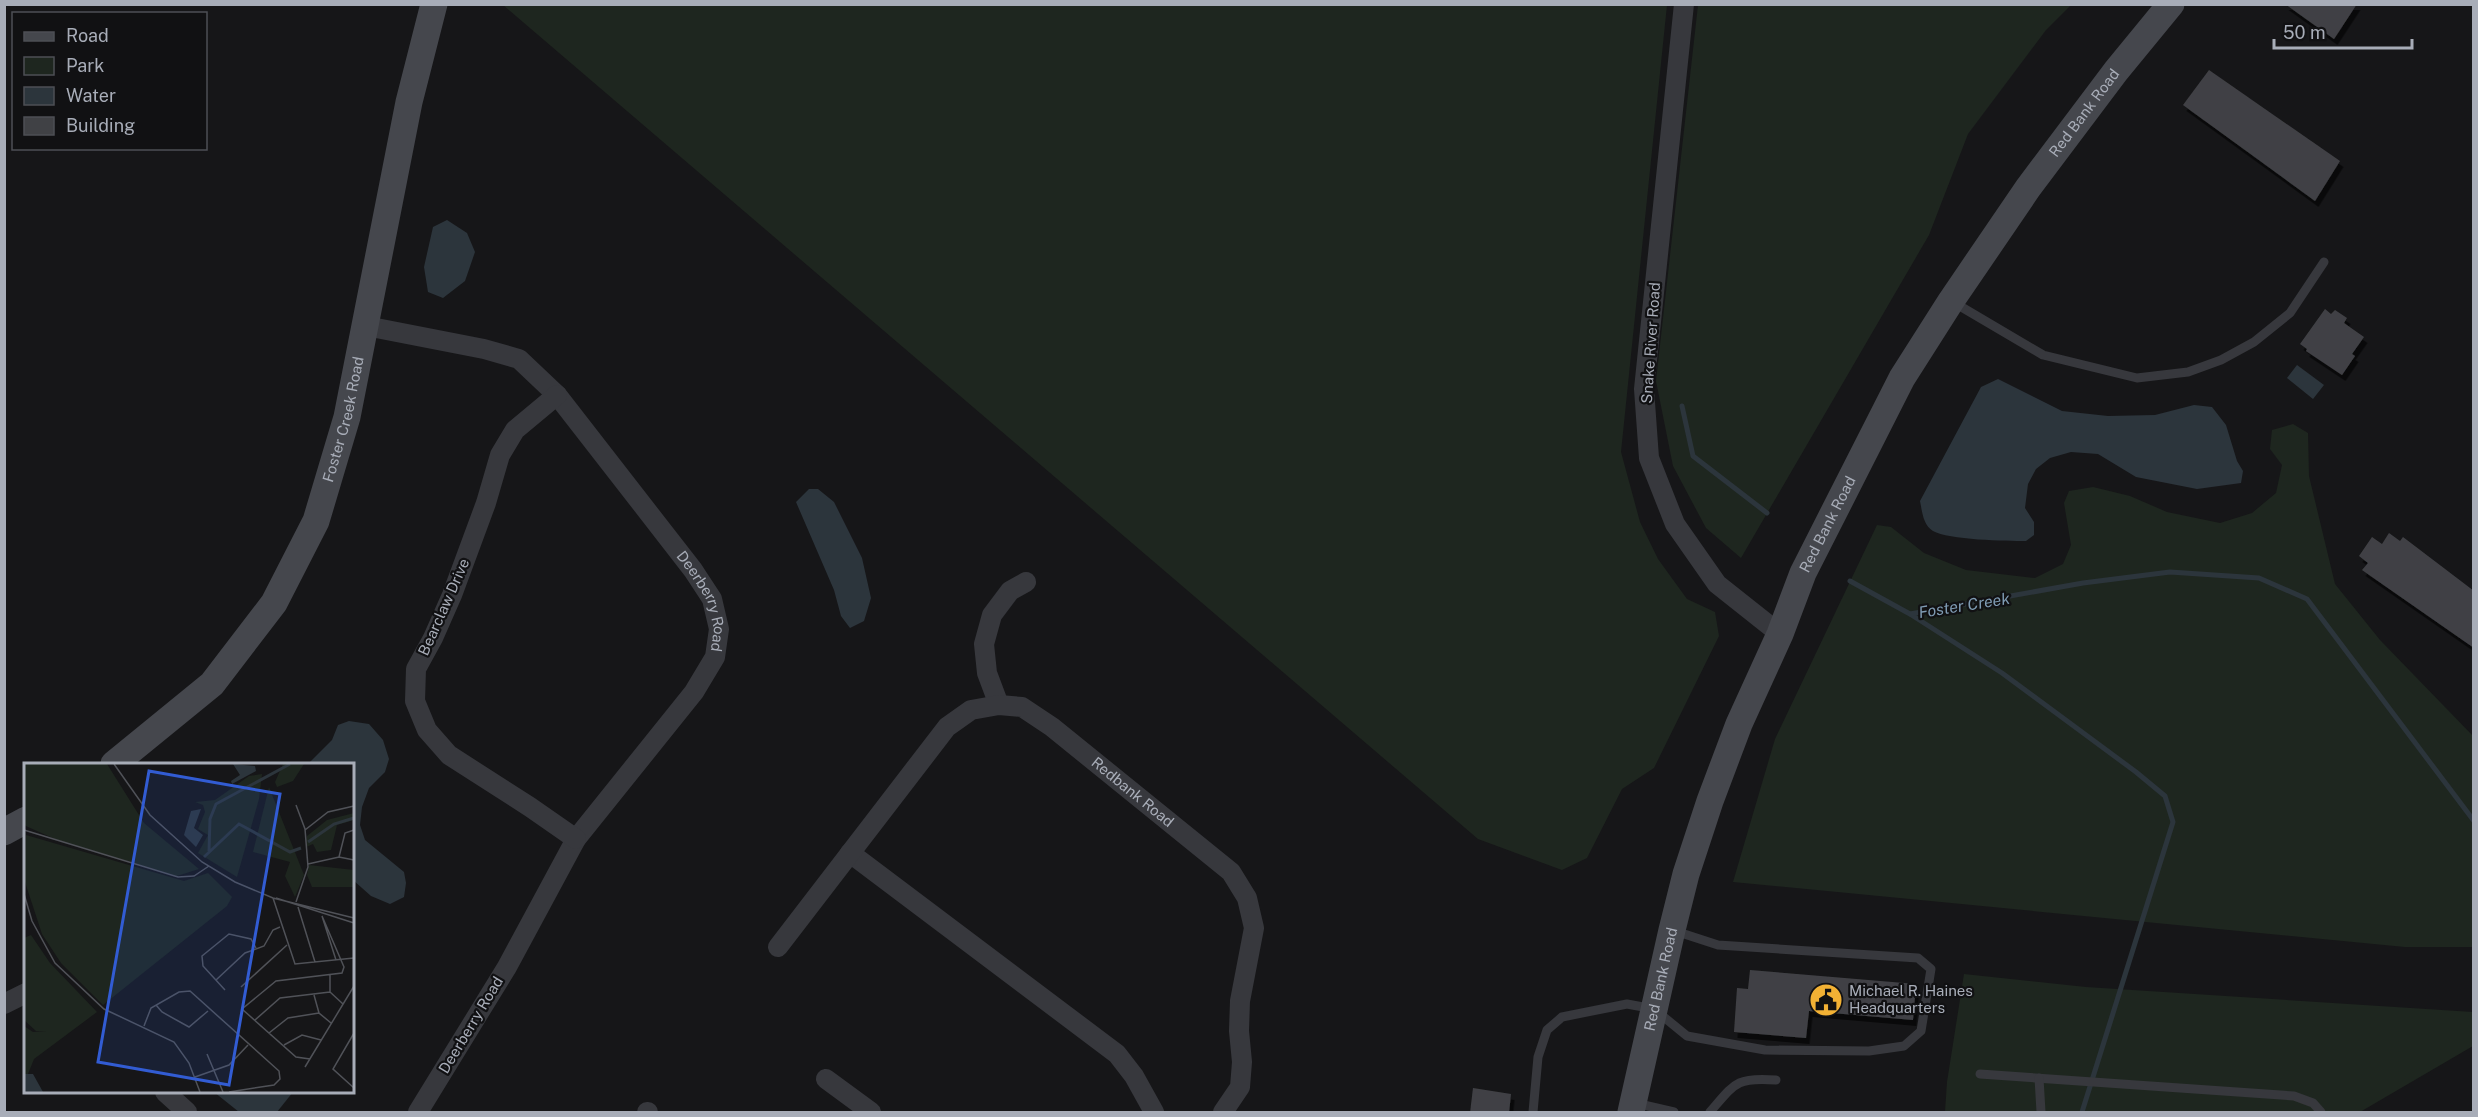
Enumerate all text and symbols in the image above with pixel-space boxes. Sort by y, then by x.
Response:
legend [12,12,207,150]
scale bar [2274,12,2412,50]
text: 50 m [2283,22,2326,43]
text: Road [66,25,109,46]
text: Park [66,55,104,76]
street label: Red Bank Road [2045,65,2123,160]
text: Water [66,85,116,106]
text: Building [66,115,135,136]
street label: Snake River Road [1638,282,1663,404]
street label: Foster Creek Road [319,355,367,484]
street label: Red Bank Road [1796,473,1859,575]
street label: Deerberry Road [673,547,728,653]
street label: Bearclaw Drive [415,556,473,658]
water label: Foster Creek [1917,589,2011,622]
street label: Redbank Road [1088,753,1177,830]
inset map [24,763,354,1093]
street label: Red Bank Road [1640,926,1680,1033]
street label: Deerberry Road [435,973,506,1076]
public building icon: Michael R. Haines Headquarters [1808,982,1844,1018]
place label: Michael R. Haines Headquarters [1849,982,1973,1016]

